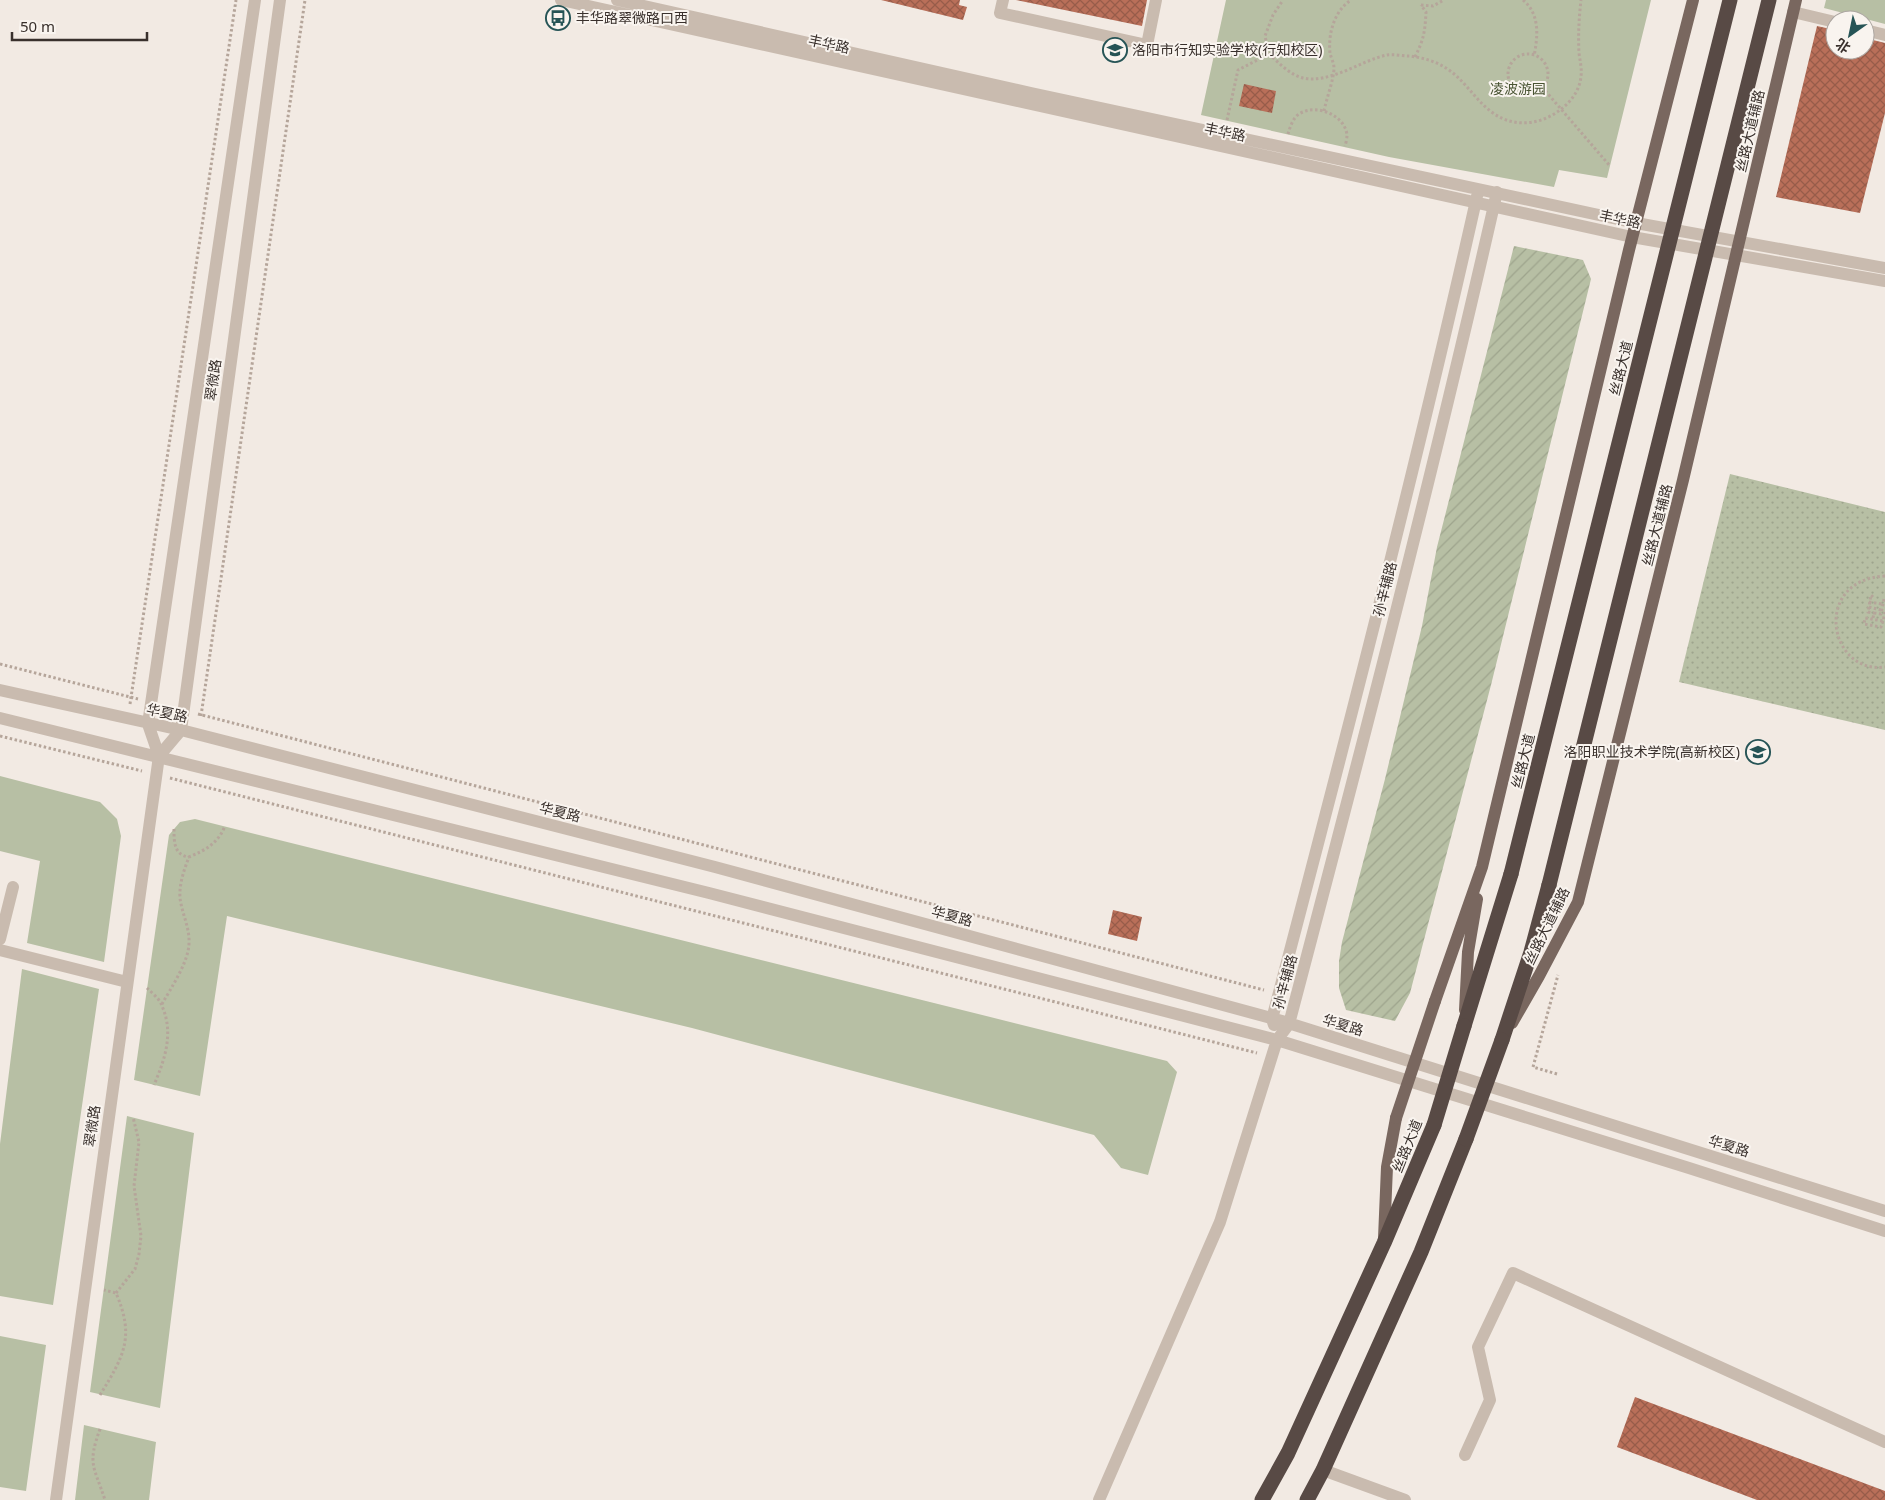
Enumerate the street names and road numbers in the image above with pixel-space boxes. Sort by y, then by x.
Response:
street label: 丰华路 [807,30,852,57]
street label: 丝路大道辅路 [1731,88,1768,174]
street label: 丰华路 [1203,118,1248,145]
street label: 丰华路 [1598,205,1643,232]
street label: 丝路大道 [1605,338,1637,397]
street label: 翠微路 [200,358,225,402]
street label: 丝路大道辅路 [1637,482,1676,568]
street label: 孙辛辅路 [1369,559,1401,618]
street label: 华夏路 [145,699,190,726]
street label: 丝路大道 [1507,731,1539,790]
street label: 华夏路 [537,797,583,826]
street label: 丝路大道辅路 [1520,884,1574,968]
street label: 华夏路 [929,901,975,930]
street label: 孙辛辅路 [1268,952,1301,1011]
street label: 华夏路 [1320,1009,1366,1040]
street label: 翠微路 [79,1104,104,1148]
street label: 丝路大道 [1387,1116,1426,1175]
street label: 华夏路 [1706,1130,1752,1161]

